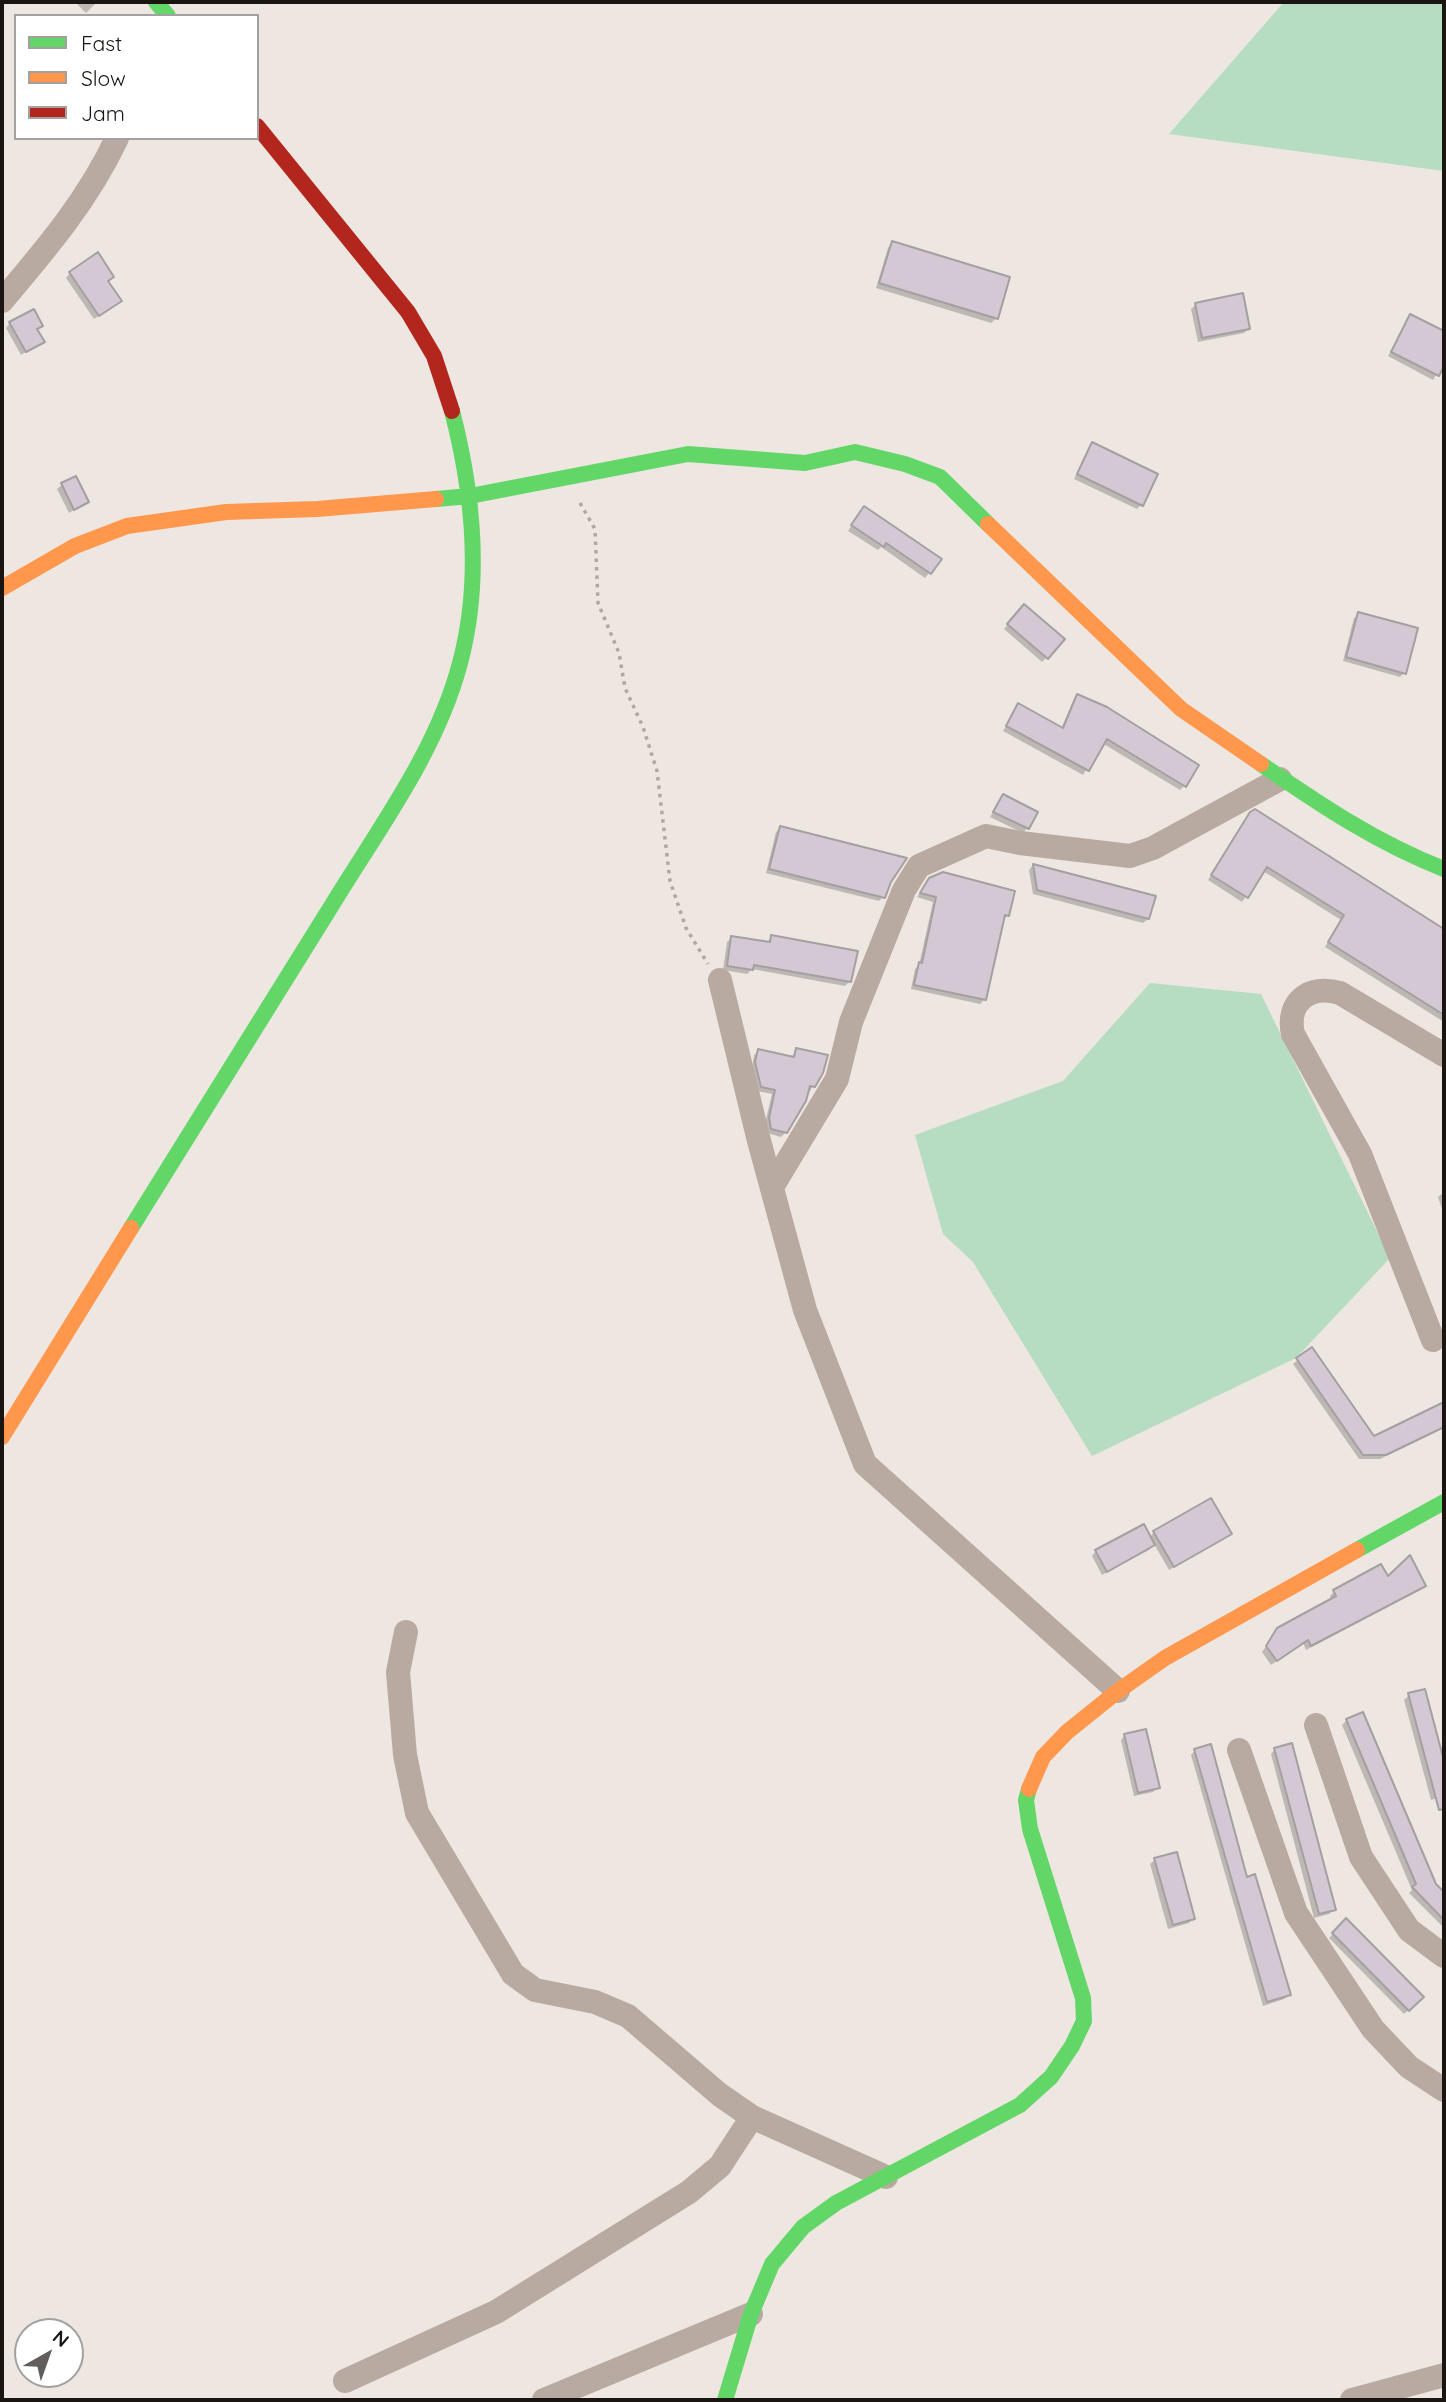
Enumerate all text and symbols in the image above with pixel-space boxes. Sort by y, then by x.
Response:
legend [14,14,259,140]
text: Fast [81,30,122,56]
text: Slow [81,65,126,91]
text: Jam [81,100,125,126]
north arrow [14,2318,84,2388]
text: N [48,2325,74,2352]

